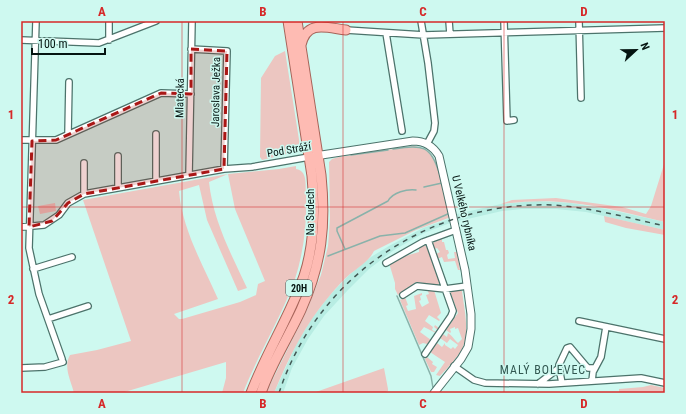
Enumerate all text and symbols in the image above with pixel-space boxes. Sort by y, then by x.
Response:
text: A [98,4,106,19]
text: B [259,4,267,19]
text: C [419,4,427,19]
text: D [580,4,588,19]
scale bar [32,30,105,56]
north arrow [616,30,656,70]
text: 100 m [38,37,68,51]
text: N [638,41,652,52]
street label: Jaroslava Ježka [209,57,223,127]
street label: Mlatecká [173,78,187,118]
text: 1 [8,107,14,122]
text: 1 [672,107,678,122]
street label: Pod Stráží [266,140,312,160]
street label: U Velkého rybníka [449,174,479,252]
street label: Na Sudech [304,189,317,235]
road number: 20H [286,280,312,296]
text: 2 [8,292,15,307]
text: 2 [672,292,679,307]
district label: MALÝ BOLEVEC [500,362,586,377]
text: A [98,396,106,411]
text: B [259,396,267,411]
text: C [419,396,427,411]
text: D [580,396,588,411]

